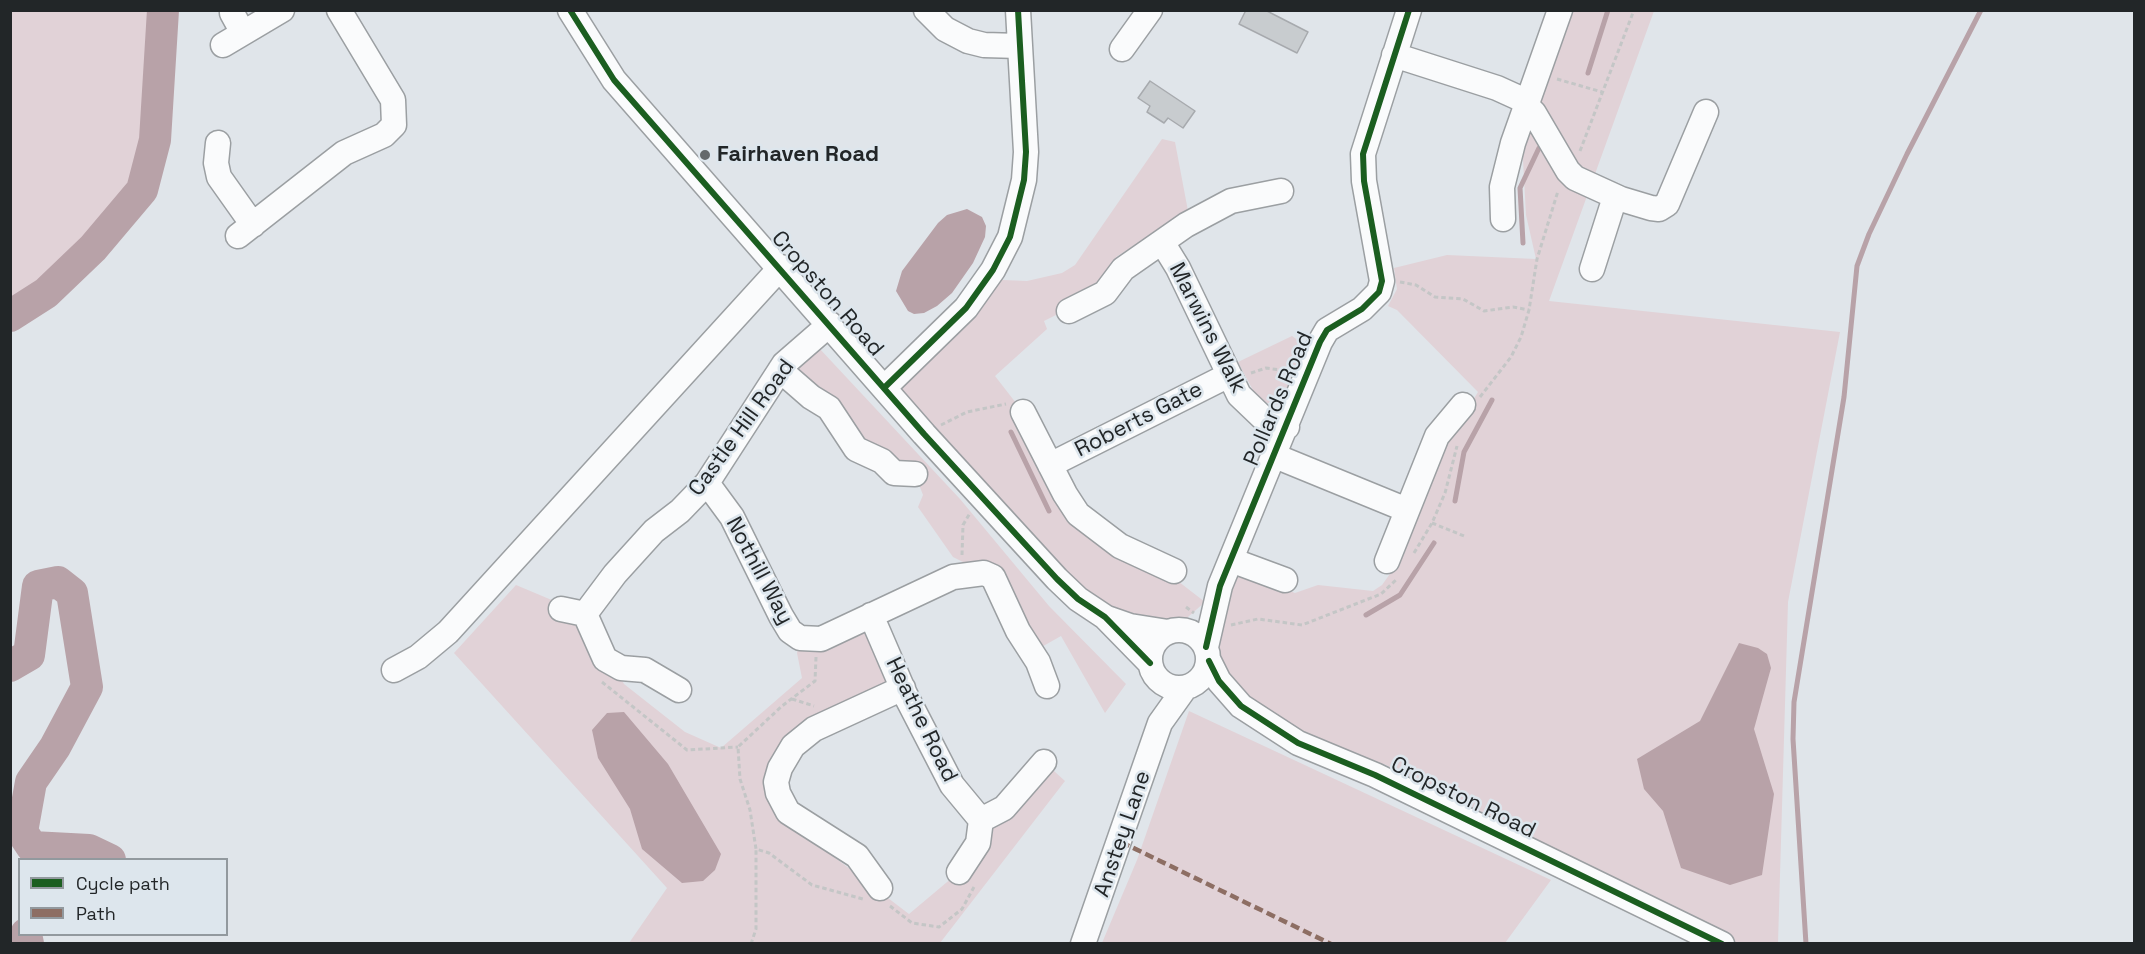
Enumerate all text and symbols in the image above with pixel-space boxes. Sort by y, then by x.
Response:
place label: Fairhaven Road [717,142,879,168]
marker: Fairhaven Road [698,148,712,162]
street label: Cropston Road [765,226,889,362]
street label: Marwins Walk [1163,258,1251,398]
street label: Pollards Road [1239,328,1319,470]
street label: Castle Hill Road [684,355,800,501]
street label: Roberts Gate [1071,377,1207,463]
street label: Nothill Way [720,513,798,629]
street label: Heathe Road [879,653,963,787]
street label: Cropston Road [1386,752,1540,844]
street label: Anstey Lane [1089,767,1157,901]
legend [18,858,228,936]
text: Cycle path [76,872,170,895]
text: Path [76,902,116,925]

